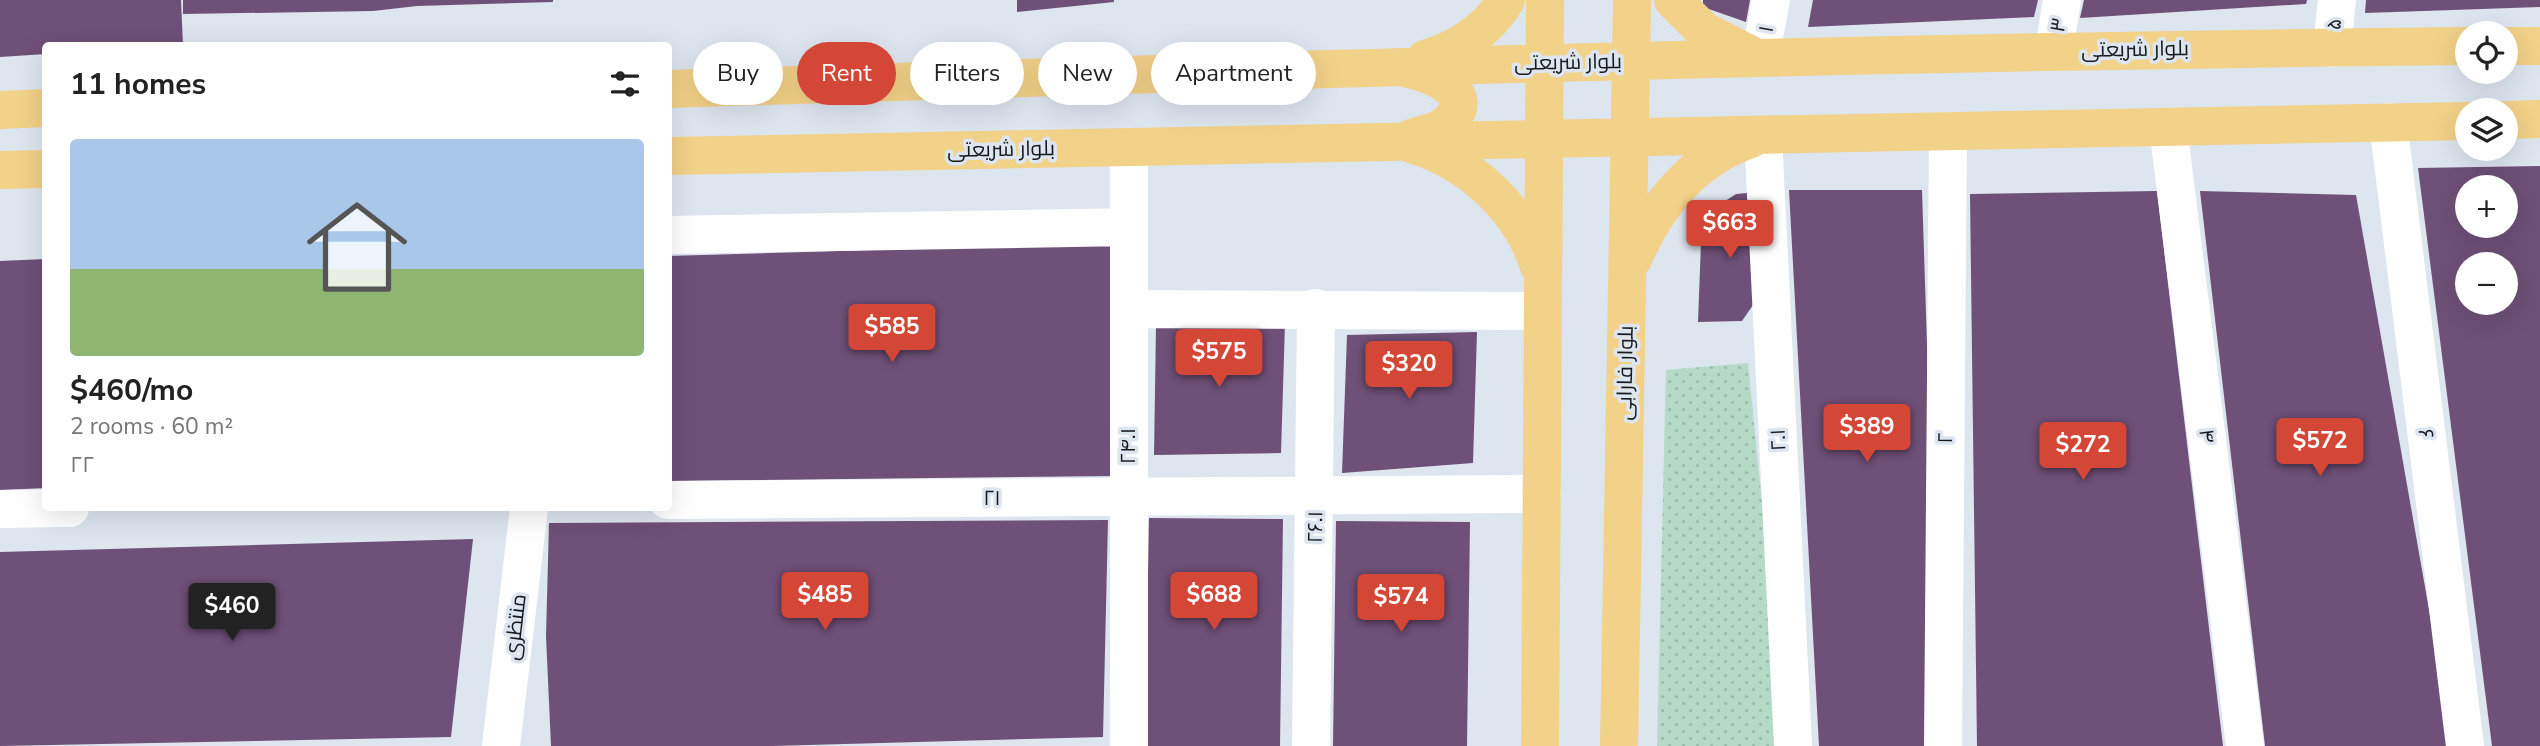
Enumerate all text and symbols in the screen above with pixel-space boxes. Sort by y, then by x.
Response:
street label: ۳ [2043,16,2073,34]
street label: ۵ [2319,17,2349,31]
map controls [2455,21,2518,315]
button: locate [2455,21,2518,84]
street label: ۱ [1752,23,1780,35]
street label: بلوار شریعتی [2081,34,2189,64]
chip: Buy [693,42,783,105]
chip: Rent [797,42,896,105]
chip: Filters [910,42,1024,105]
chip: New [1038,42,1137,105]
chip: Apartment [1151,42,1316,105]
street label: بلوار شریعتی [1514,47,1622,77]
text: 11 homes [70,64,206,105]
icon: filters [606,65,644,103]
button: layers [2455,98,2518,161]
street label: بلوار شریعتی [947,134,1055,164]
button: + [2455,175,2518,238]
icon: home [294,184,420,310]
pin: $663 [1689,201,1771,260]
text: $663 [1702,207,1758,238]
button: − [2455,252,2518,315]
pin: $585 [851,304,933,364]
text: $585 [864,311,920,342]
street label: بلوار فارابی [1610,325,1640,421]
pin: $575 [1178,330,1260,389]
text: $575 [1191,336,1247,367]
pin: $320 [1368,342,1450,401]
text: $320 [1381,348,1437,379]
text: $460/mo [70,370,193,411]
pin: $389 [1826,405,1908,464]
text: 2 rooms · 60 m² [70,411,233,442]
text: $389 [1839,411,1895,442]
pin: $572 [2279,419,2361,478]
pin: $272 [2042,422,2124,482]
text: $572 [2292,425,2348,456]
street label: ۴ [2192,427,2222,445]
street label: ۶ [2411,427,2441,441]
street label: ۲۴.۱ [1114,428,1142,464]
street label: ۲.۱ [1763,428,1793,452]
text: $272 [2055,429,2111,460]
street label: ۲ [1931,432,1959,444]
text: ۲۲ [70,449,94,480]
street label: ۲۱ [983,484,1001,512]
street label: ۲۶.۱ [1301,511,1329,543]
pin: $485 [784,572,866,632]
pin: $688 [1173,572,1255,632]
pin: $574 [1360,574,1442,634]
text: $485 [797,579,853,610]
text: $688 [1186,579,1242,610]
text: $574 [1373,581,1429,612]
pin: $460 [191,584,273,643]
text: $460 [204,590,260,621]
street label: منتظری [497,592,533,662]

